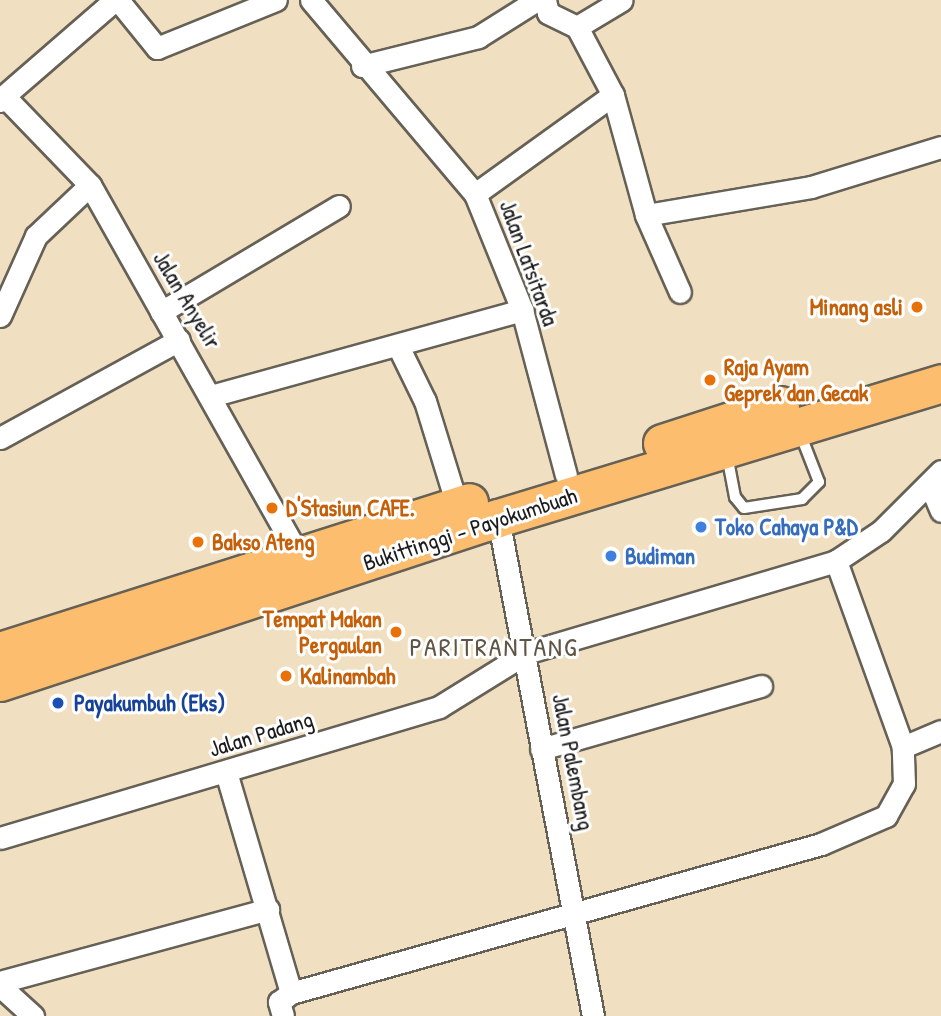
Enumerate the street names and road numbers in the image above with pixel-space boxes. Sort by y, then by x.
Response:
street label: Jalan Latsitarda [494,196,564,330]
street label: Jalan Anyelir [147,246,227,354]
street label: Bukittinggi - Payokumbuah [360,481,580,577]
street label: Jalan Palembang [546,691,600,833]
street label: Jalan Padang [206,705,316,763]

